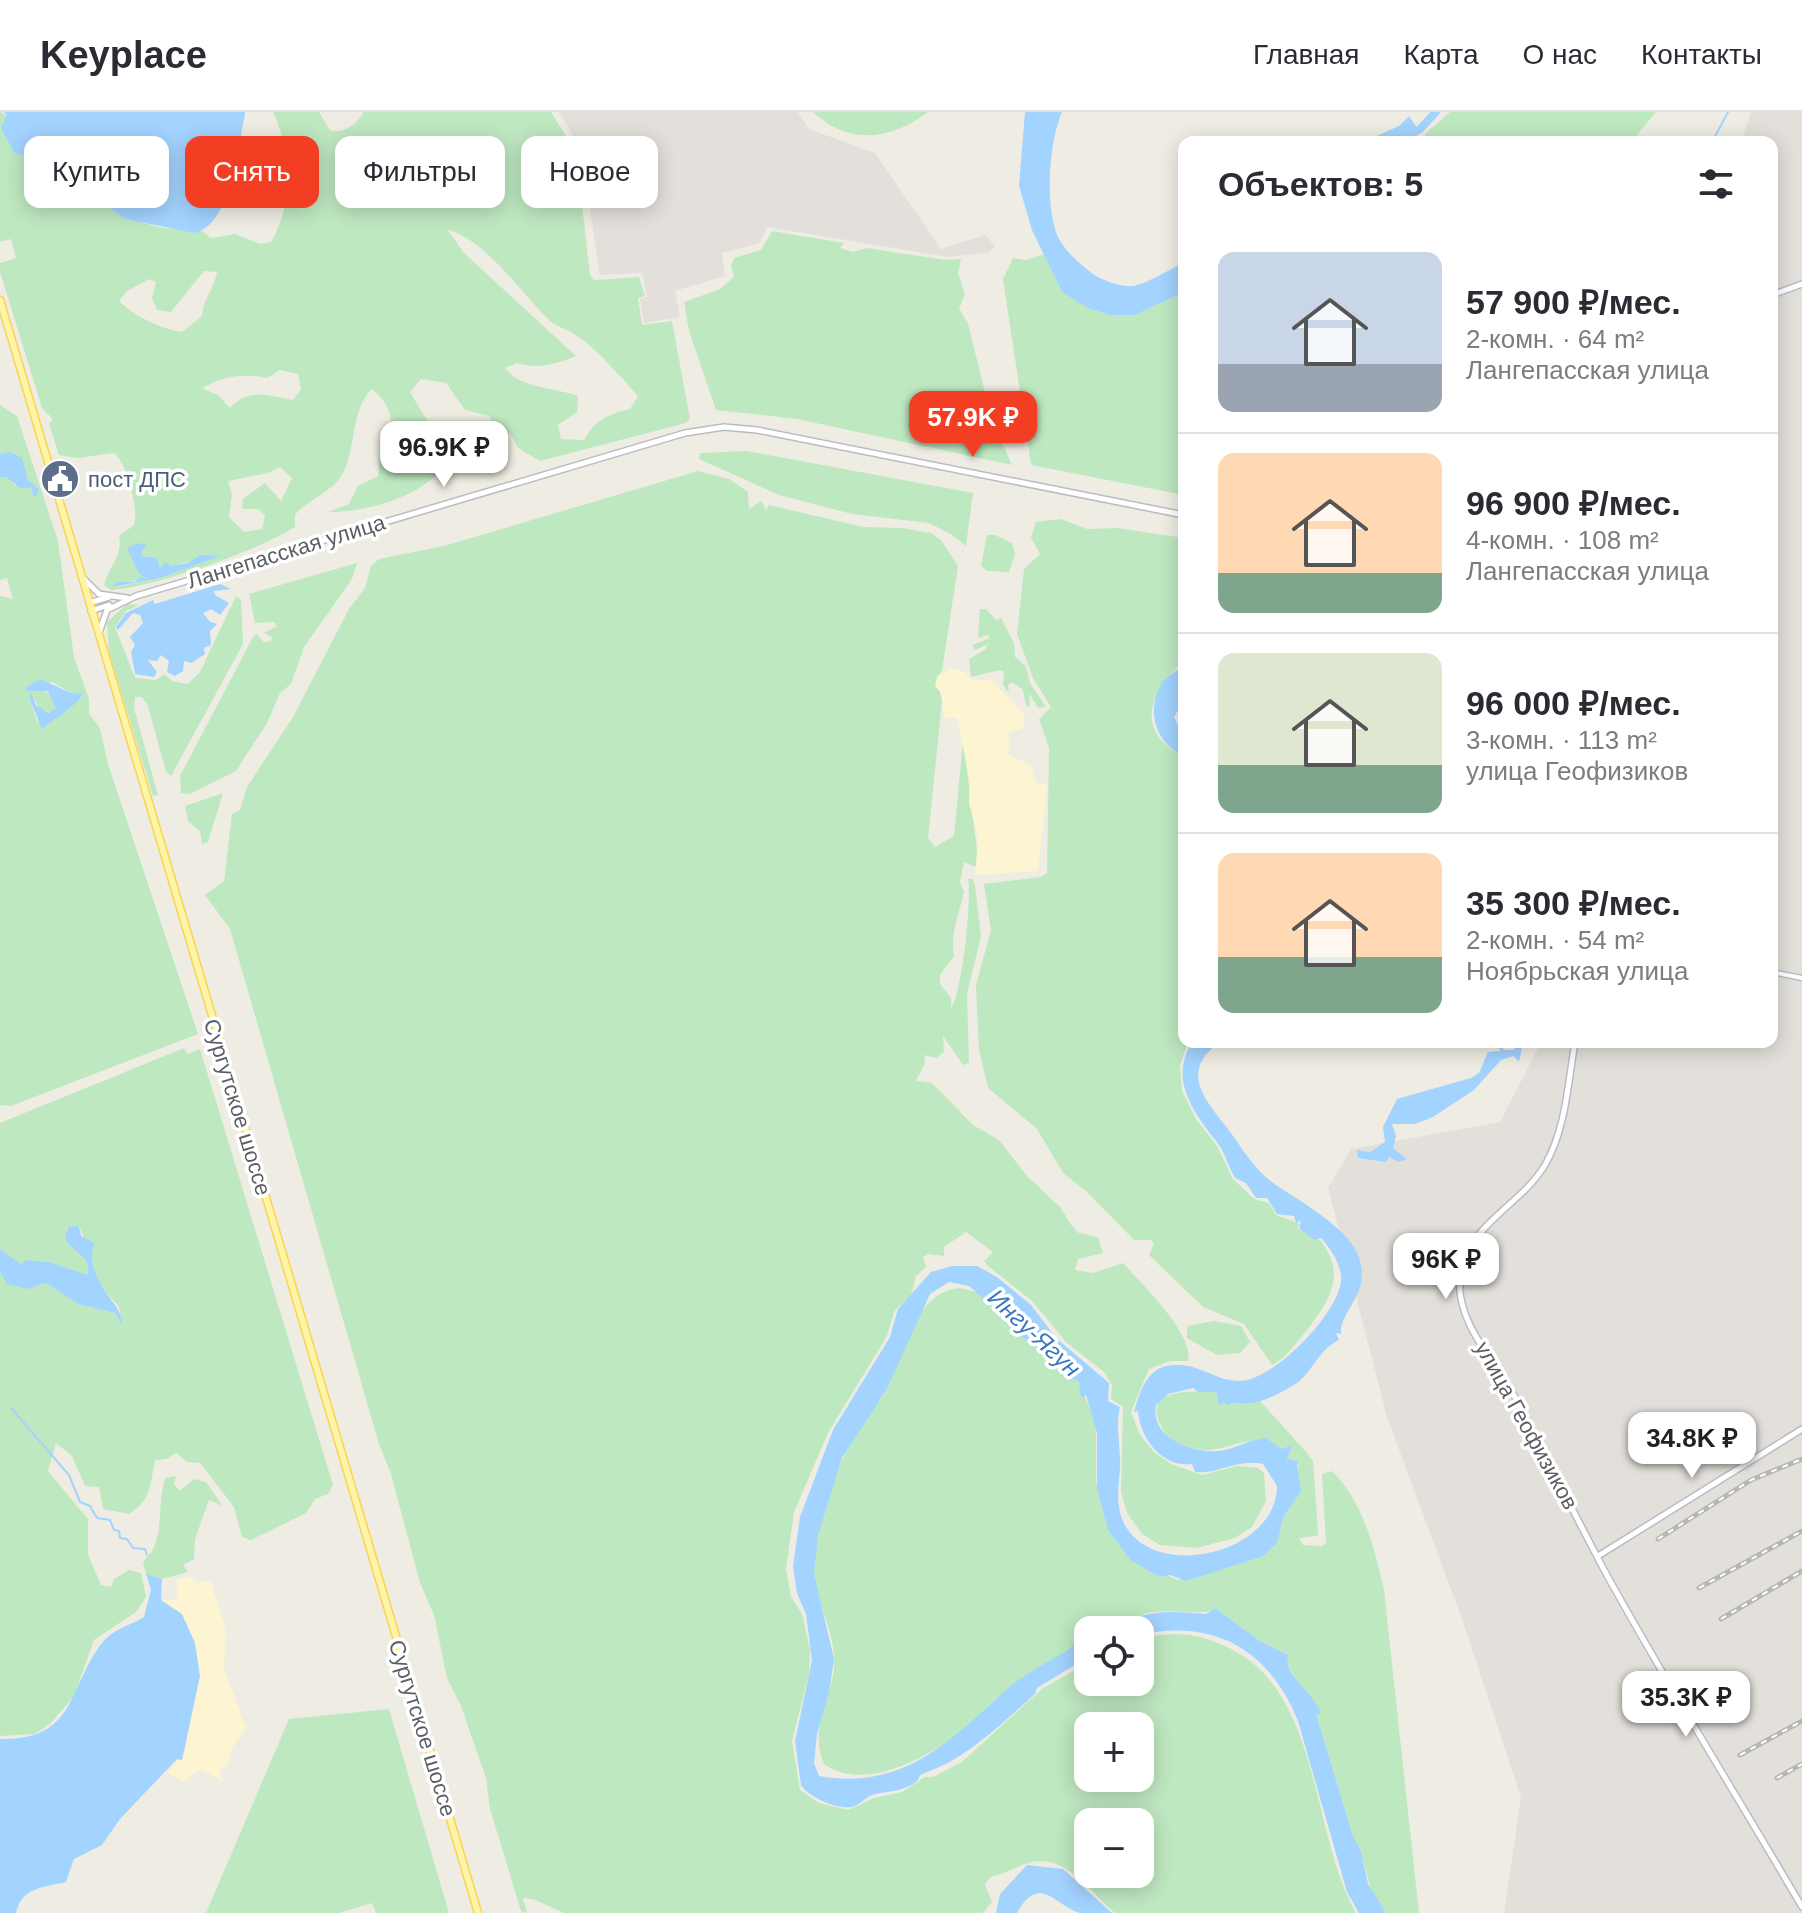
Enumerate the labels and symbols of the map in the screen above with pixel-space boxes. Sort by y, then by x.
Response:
pin: 57.9K ₽ [899,391,1047,459]
pin: 96.9K ₽ [370,421,518,489]
public building icon: пост ДПС [39,458,81,500]
place label: пост ДПС [88,467,186,492]
street label: Лангепасская улица [184,509,389,593]
street label: Сургутское шоссе [199,1016,276,1198]
pin: 96K ₽ [1390,1233,1502,1301]
water label: Ингу-Ягун [983,1283,1086,1382]
street label: улица Геофизиков [1470,1337,1583,1514]
pin: 34.8K ₽ [1618,1412,1766,1480]
street label: Сургутское шоссе [384,1637,461,1819]
pin: 35.3K ₽ [1612,1671,1760,1739]

